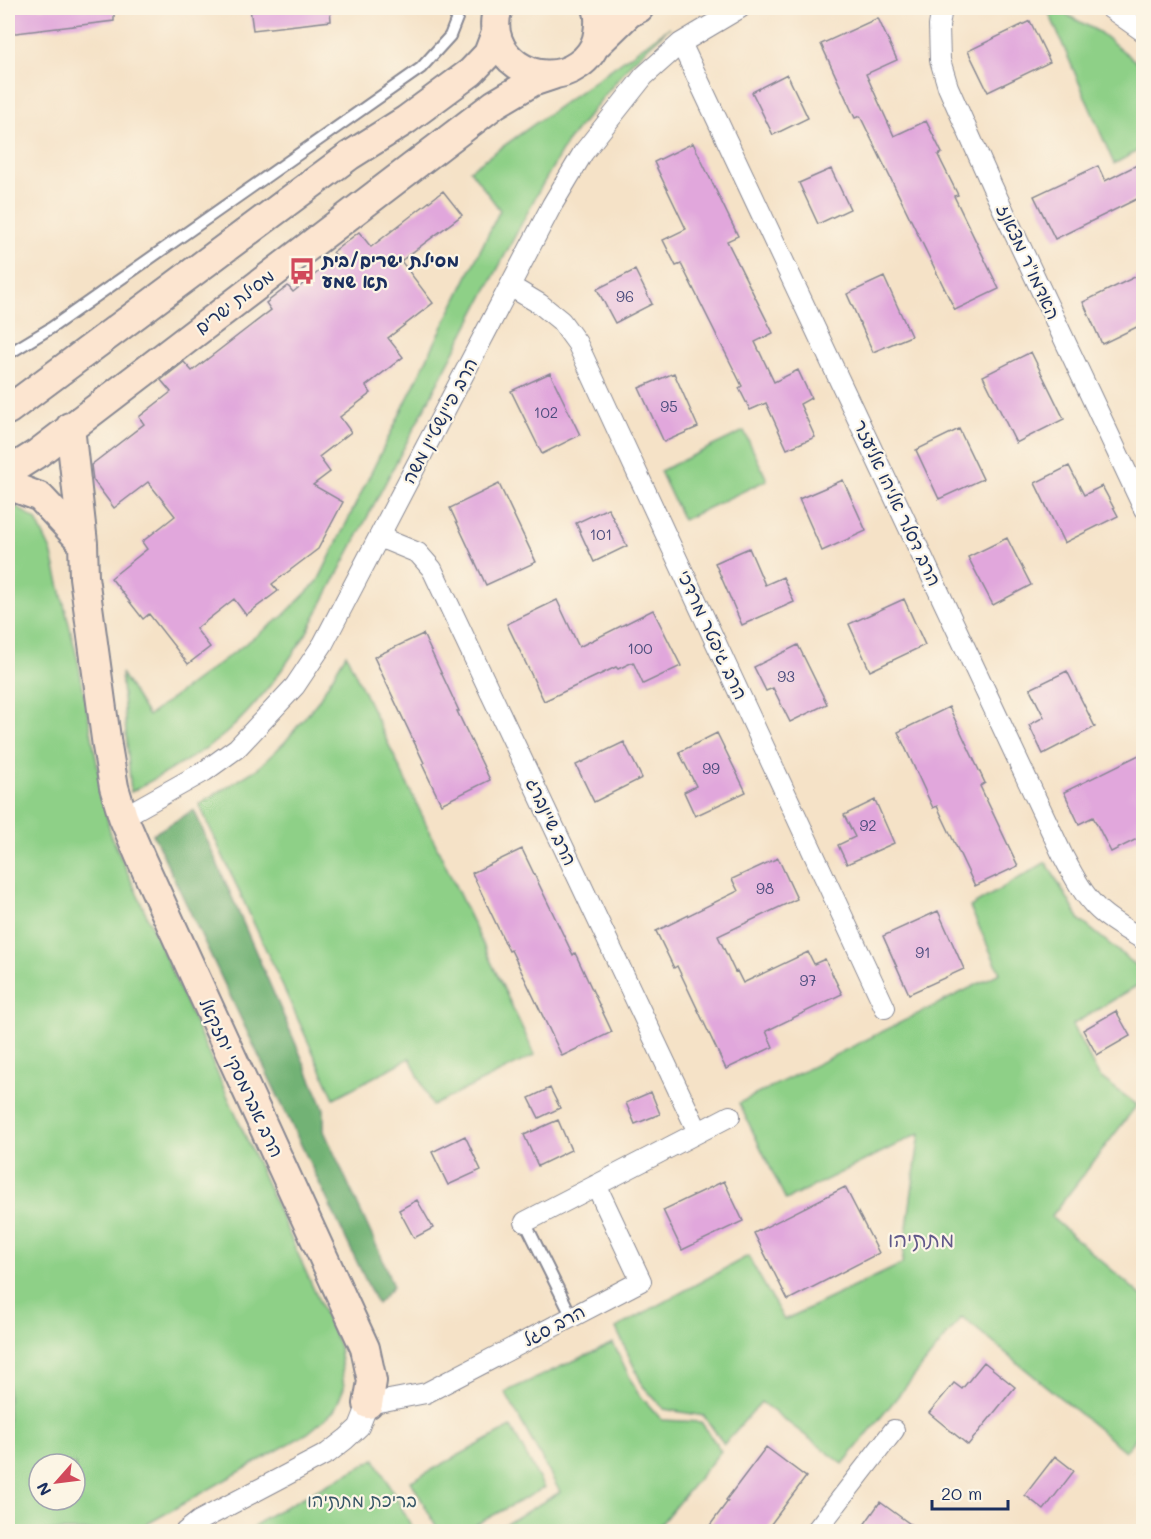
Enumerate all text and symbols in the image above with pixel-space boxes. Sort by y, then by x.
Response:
street label: האדמו"ר מצאנז [992,200,1066,323]
place label: מסילת ישרים/בית תא שמע [320,248,459,293]
bus stop icon: מסילת ישרים/בית תא שמע [287,256,317,286]
street label: מסילת ישרים [190,263,279,339]
house number: 96 [616,286,634,306]
street label: הרב פיינשטיין משה [396,354,482,488]
house number: 95 [660,396,678,416]
house number: 102 [534,402,558,422]
street label: הרב דסלר אליהו אליעזר [849,415,947,590]
house number: 101 [590,524,612,544]
street label: הרב גיפטר מרדכי [672,566,753,703]
house number: 100 [627,638,653,658]
house number: 93 [777,666,795,686]
house number: 99 [702,758,720,778]
street label: הרב שיינברג [521,774,583,869]
house number: 92 [859,815,877,835]
house number: 98 [756,878,774,898]
house number: 91 [915,942,931,962]
house number: 97 [799,970,817,990]
street label: הרב אברמסקי יחזקאל [194,994,289,1161]
district label: מתתיהו [888,1225,954,1252]
street label: הרב סגל [518,1299,589,1351]
north arrow [27,1452,87,1512]
scale bar [932,1473,1008,1511]
text: N [31,1479,55,1500]
text: 20 m [941,1481,982,1505]
park label: בריכת מתתיהו [307,1488,417,1512]

